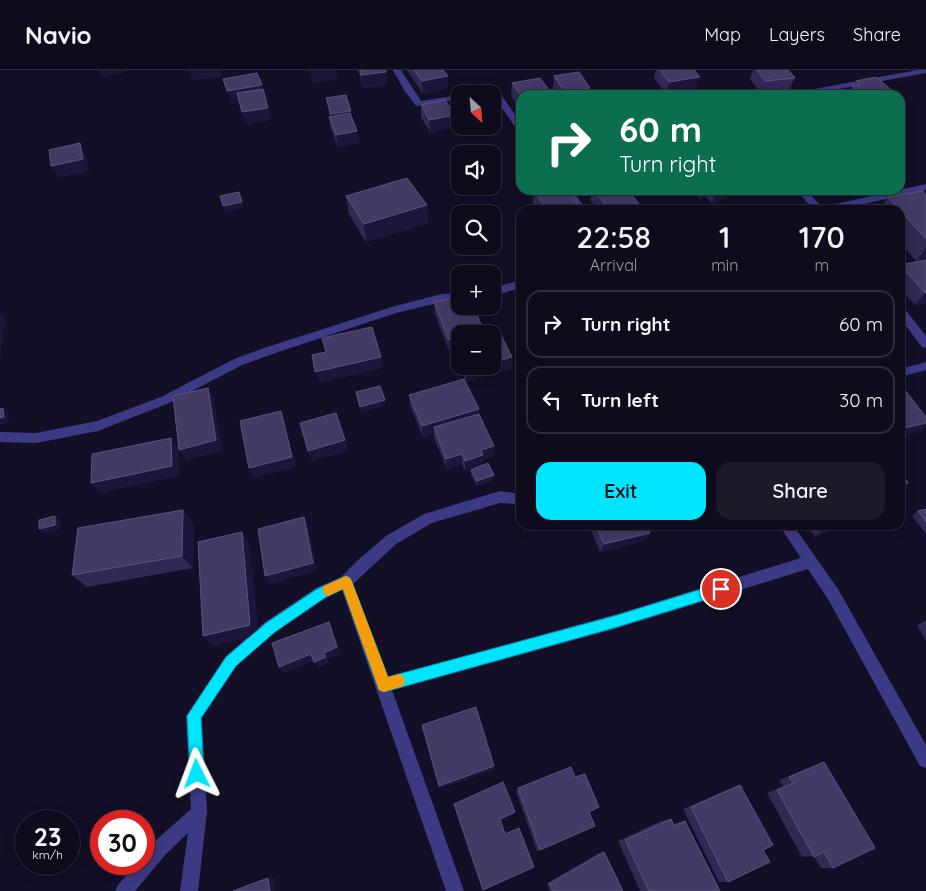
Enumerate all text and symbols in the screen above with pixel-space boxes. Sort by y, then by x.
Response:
text: Navio [25,20,92,50]
text: Map [704,23,741,46]
text: Layers [769,23,825,46]
text: Share [853,23,901,46]
north arrow [451,85,501,135]
map controls [451,85,501,375]
text: 60 m [619,107,702,151]
icon: right [536,110,601,175]
button: sound [451,145,501,195]
text: Turn right [619,150,716,178]
button: search [451,205,501,255]
text: 22:58 [576,218,651,256]
text: 1 [719,218,731,256]
text: 170 [799,218,845,256]
text: Arrival [590,255,638,275]
text: min [711,255,738,275]
text: m [814,255,829,275]
button: + [451,265,501,315]
icon: right [538,310,566,338]
text: Turn right [581,312,670,336]
text: 60 m [839,312,883,336]
button: − [451,325,501,375]
icon: left [538,386,566,414]
text: Turn left [581,388,659,412]
text: 30 m [839,388,883,412]
button: Exit [536,462,706,520]
button: Share [716,462,885,520]
pin [700,568,742,610]
icon: arrive [707,575,735,603]
position arrow [170,747,222,799]
speed limit sign: 30 [90,810,155,875]
text: 23 [34,821,61,852]
text: km/h [32,847,63,862]

